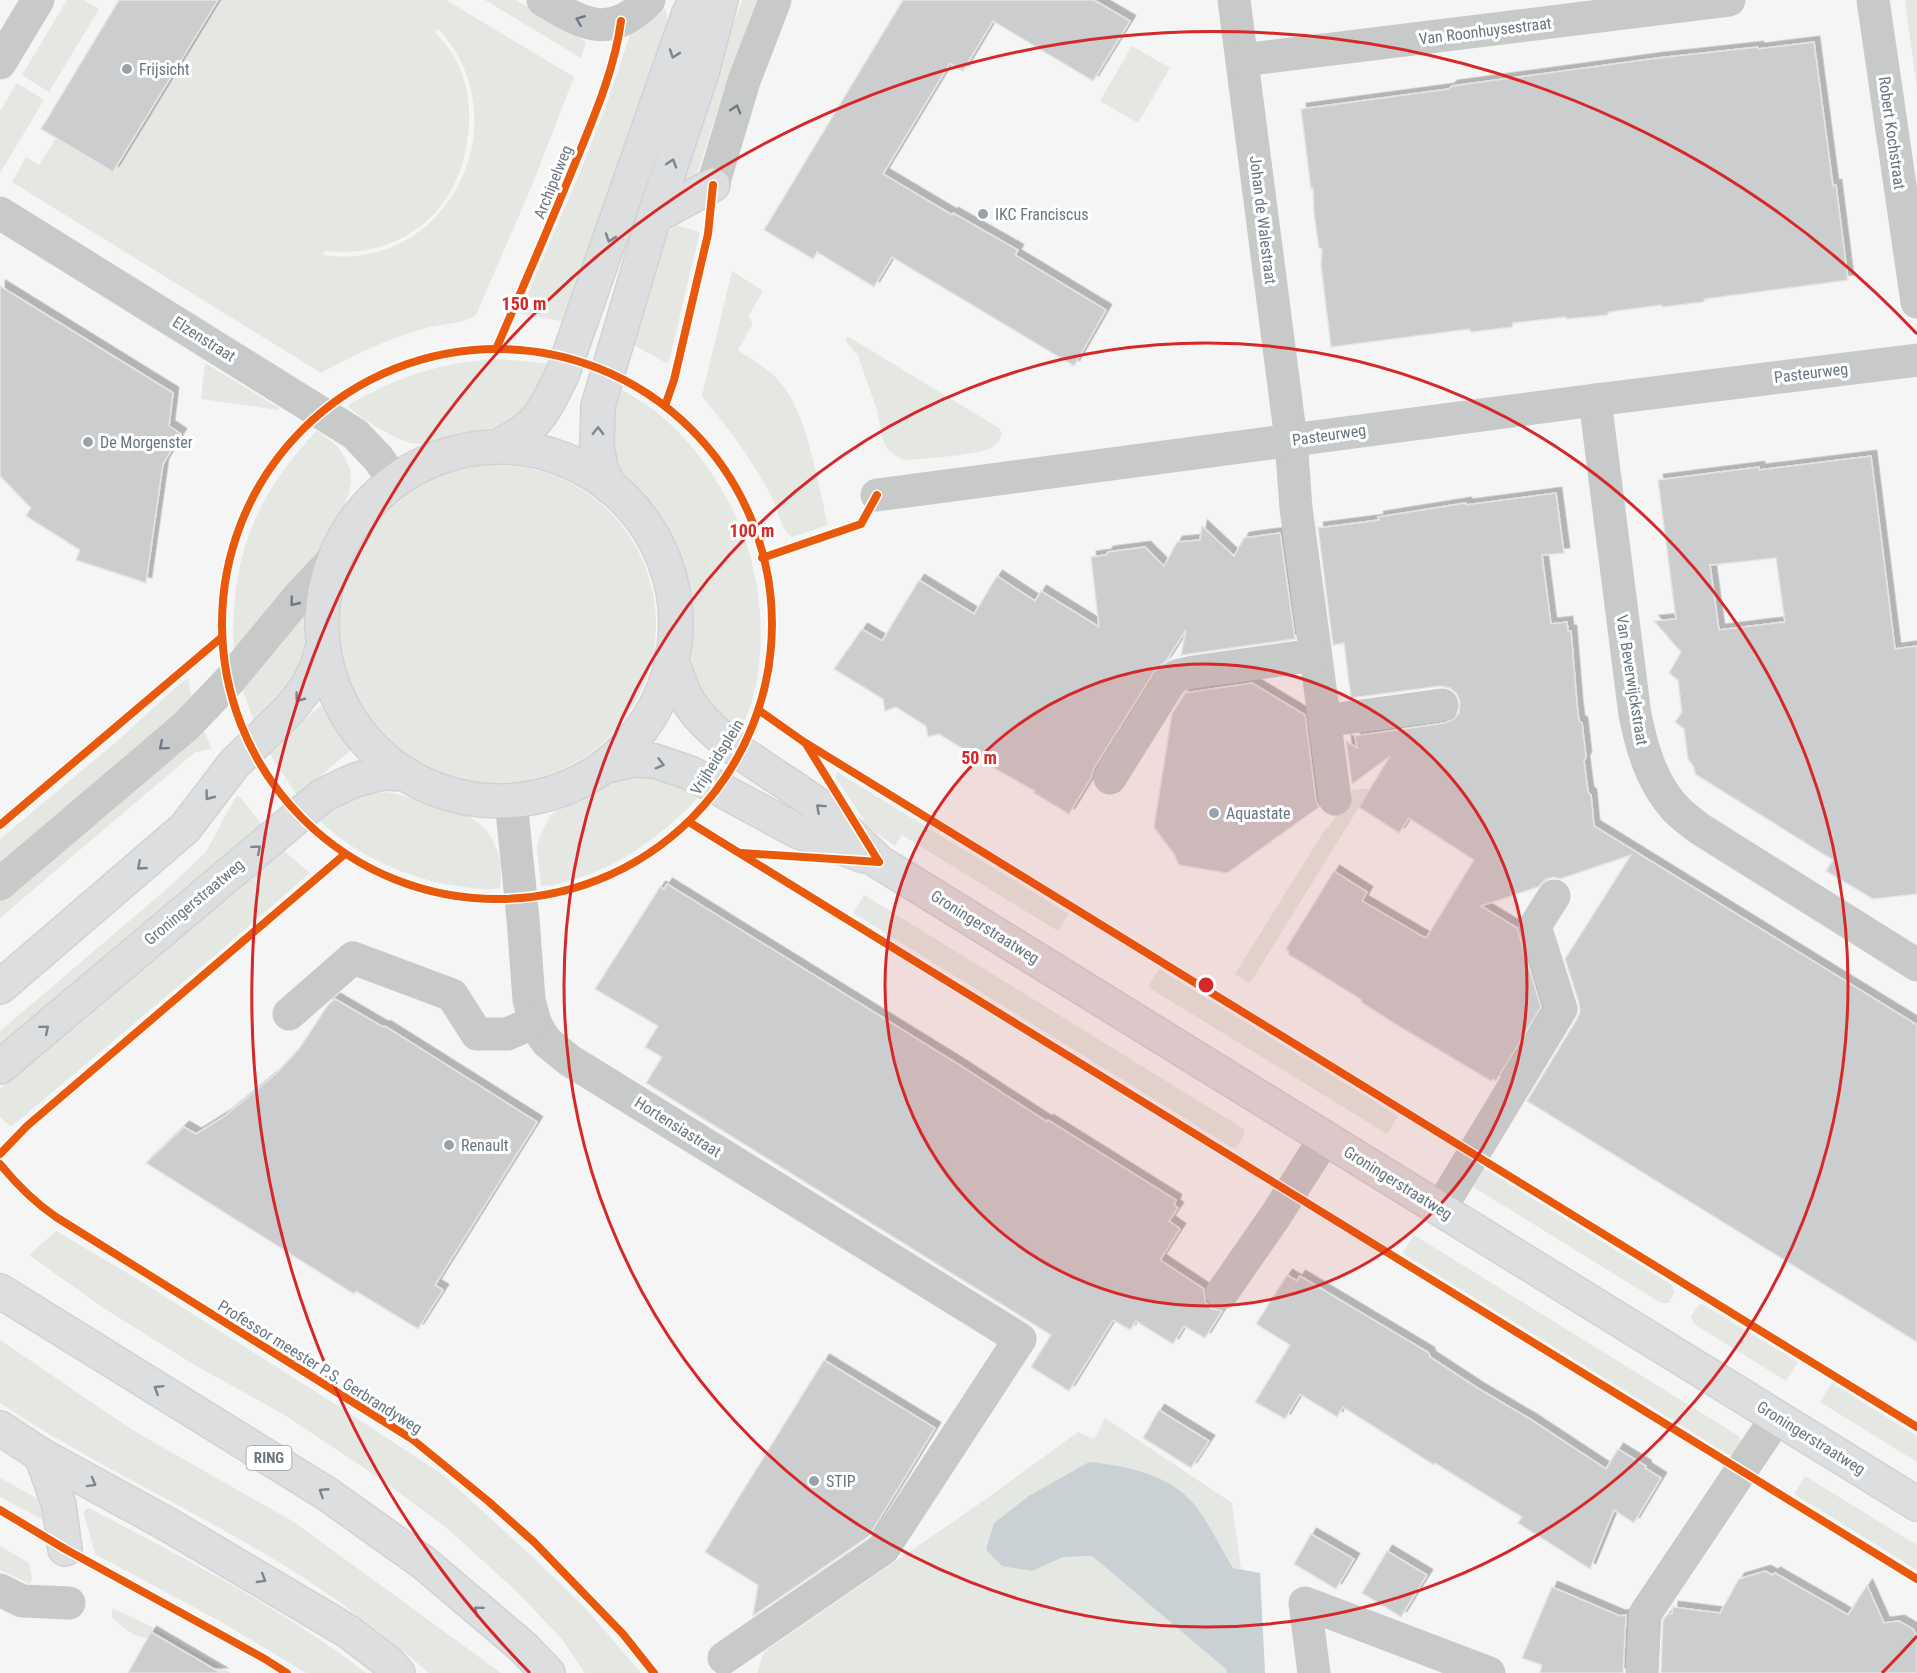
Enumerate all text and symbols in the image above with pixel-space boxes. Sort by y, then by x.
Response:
street label: Van Roonhuysestraat [1418,13,1553,49]
one-way arrow [575,15,586,27]
one-way arrow [669,48,682,59]
place label: Frijsicht [139,60,190,79]
marker: Frijsicht [120,62,134,76]
street label: Robert Kochstraat [1875,75,1909,191]
one-way arrow [729,104,741,115]
street label: Archipelweg [530,142,576,222]
street label: Johan de Walestraat [1246,155,1280,285]
one-way arrow [665,158,677,169]
place label: IKC Franciscus [995,205,1088,224]
marker: IKC Franciscus [976,207,990,221]
one-way arrow [605,233,618,243]
text: 150 m [502,293,546,314]
street label: Elzenstraat [169,312,239,366]
street label: Pasteurweg [1773,359,1849,387]
street label: Pasteurweg [1291,420,1367,450]
one-way arrow [591,427,604,436]
place label: De Morgenster [100,433,193,452]
marker: De Morgenster [81,435,95,449]
text: 100 m [730,520,774,541]
one-way arrow [291,595,302,606]
street label: Van Beverwijckstraat [1612,613,1652,747]
one-way arrow [295,691,306,702]
street label: Vrijheidsplein [686,716,748,798]
one-way arrow [159,739,170,750]
text: 50 m [961,747,997,768]
one-way arrow [655,756,665,769]
one-way arrow [206,789,217,800]
one-way arrow [817,804,827,815]
place label: Aquastate [1226,804,1291,823]
marker: Aquastate [1207,806,1221,820]
one-way arrow [250,845,261,856]
street label: Groningerstraatweg [140,855,248,949]
one-way arrow [138,859,148,870]
street label: Groningerstraatweg [927,886,1043,968]
centre of rings [1196,975,1216,995]
one-way arrow [38,1026,49,1037]
street label: Hortensiastraat [631,1093,725,1161]
place label: Renault [461,1136,509,1155]
marker: Renault [442,1138,456,1152]
street label: Groningerstraatweg [1340,1142,1456,1224]
street label: Professor meester P.S. Gerbrandyweg [214,1296,426,1438]
one-way arrow [153,1385,164,1396]
street label: Groningerstraatweg [1753,1397,1869,1479]
road number: RING [246,1446,292,1470]
place label: STIP [826,1472,856,1491]
marker: STIP [807,1474,821,1488]
one-way arrow [86,1476,97,1487]
one-way arrow [319,1487,329,1499]
one-way arrow [256,1572,266,1584]
one-way arrow [474,1606,485,1617]

